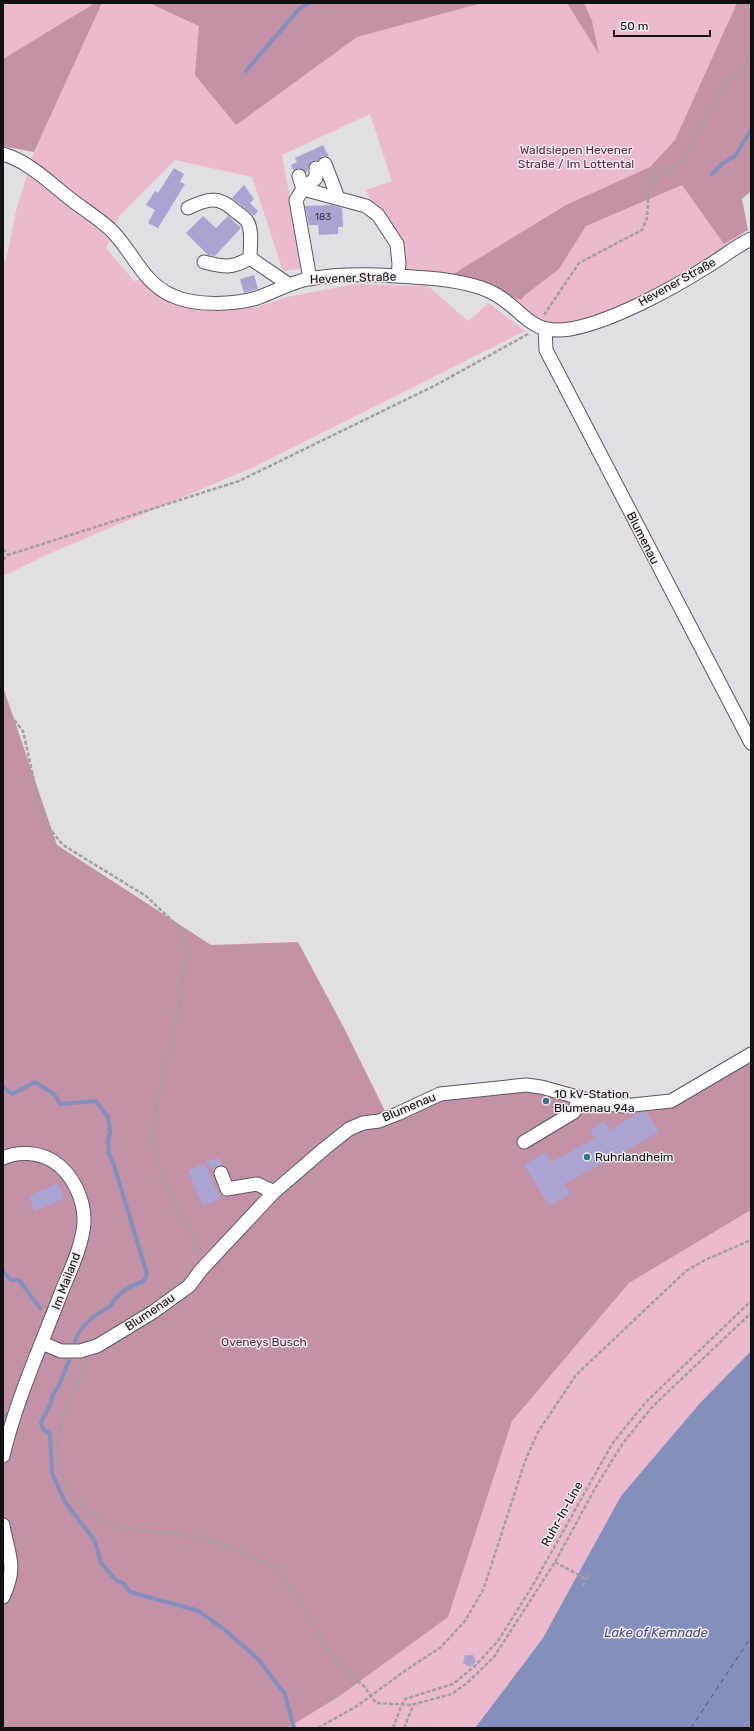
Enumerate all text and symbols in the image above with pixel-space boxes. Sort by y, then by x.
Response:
scale bar [614,12,710,38]
text: 50 m [620,19,648,33]
park label: Waldsiepen Hevener Straße / Im Lottental [518,143,634,171]
house number: 183 [315,211,331,223]
street label: Hevener Straße [636,255,718,309]
street label: Hevener Straße [310,269,397,287]
street label: Blumenau [624,510,662,566]
place label: 10 kV-Station Blumenau 94a [554,1087,635,1115]
street label: Blumenau [380,1089,438,1125]
marker: 10 kV-Station Blumenau 94a [541,1096,551,1106]
place label: Ruhrlandheim [595,1150,674,1164]
marker: Ruhrlandheim [582,1152,592,1162]
street label: Im Mailand [49,1251,83,1311]
street label: Blumenau [123,1290,177,1334]
park label: Oveneys Busch [221,1335,307,1349]
street label: Ruhr-In-Line [538,1479,586,1549]
water label: Lake of Kemnade [604,1625,708,1640]

